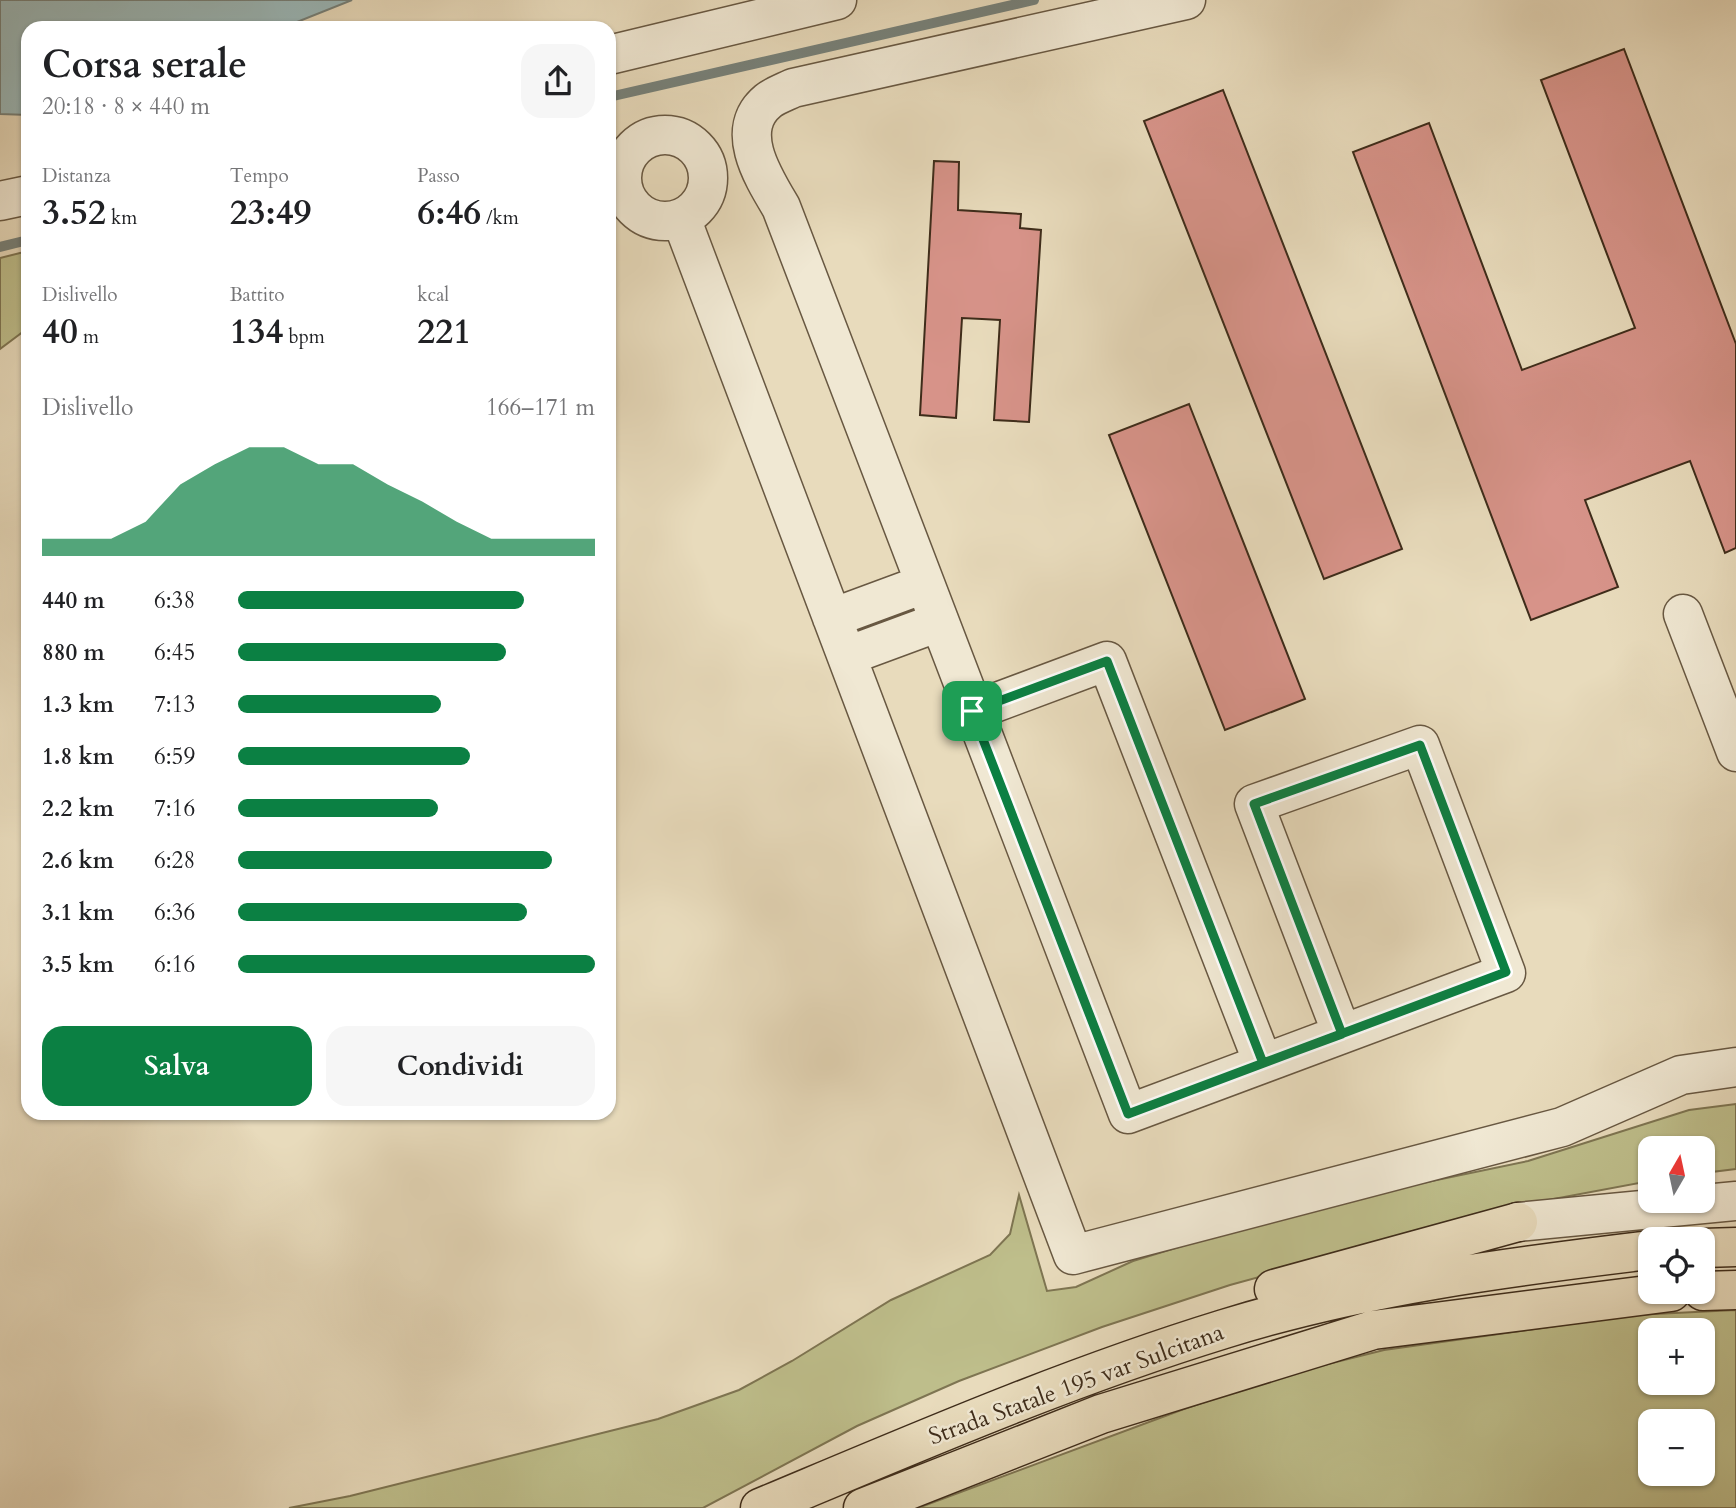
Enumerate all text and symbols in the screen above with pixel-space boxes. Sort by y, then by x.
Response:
text: Corsa serale [42,39,247,91]
button: share [521,44,595,118]
text: 20:18 · 8 × 440 m [42,91,210,122]
text: Distanza [42,163,111,189]
text: Tempo [230,163,289,189]
text: Passo [417,163,460,189]
text: 3.52 [42,189,106,237]
text: 23:49 [230,189,312,237]
text: 6:46 [417,189,481,237]
text: km [106,205,137,231]
text: /km [481,205,519,231]
text: Dislivello [42,282,118,308]
text: Battito [230,282,284,308]
text: kcal [417,282,449,308]
text: 40 [42,308,78,356]
text: 134 [230,308,283,356]
text: 221 [417,308,471,356]
text: m [78,324,99,350]
text: bpm [283,324,325,350]
text: Dislivello [42,392,133,423]
text: 166–171 m [486,392,595,423]
text: 440 m [42,585,105,616]
text: 6:38 [154,585,195,616]
text: 880 m [42,637,105,668]
text: 6:45 [154,637,195,668]
pin [942,681,1002,741]
text: 1.3 km [42,689,114,720]
text: 7:13 [154,689,195,720]
icon: arrive [953,692,991,730]
text: 1.8 km [42,741,114,772]
text: 6:59 [154,741,195,772]
text: 2.2 km [42,793,114,824]
text: 7:16 [154,793,195,824]
text: 2.6 km [42,845,114,876]
text: 6:28 [154,845,195,876]
text: 3.1 km [42,897,114,928]
text: 6:36 [154,897,195,928]
text: 3.5 km [42,949,114,980]
text: 6:16 [154,949,195,980]
button: Salva [42,1026,312,1106]
button: Condividi [326,1026,595,1106]
north arrow [1638,1136,1715,1213]
map controls [1638,1136,1715,1486]
button: locate [1638,1227,1715,1304]
street label: Strada Statale 195 var Sulcitana [924,1315,1229,1453]
button: + [1638,1318,1715,1395]
button: − [1638,1409,1715,1486]

